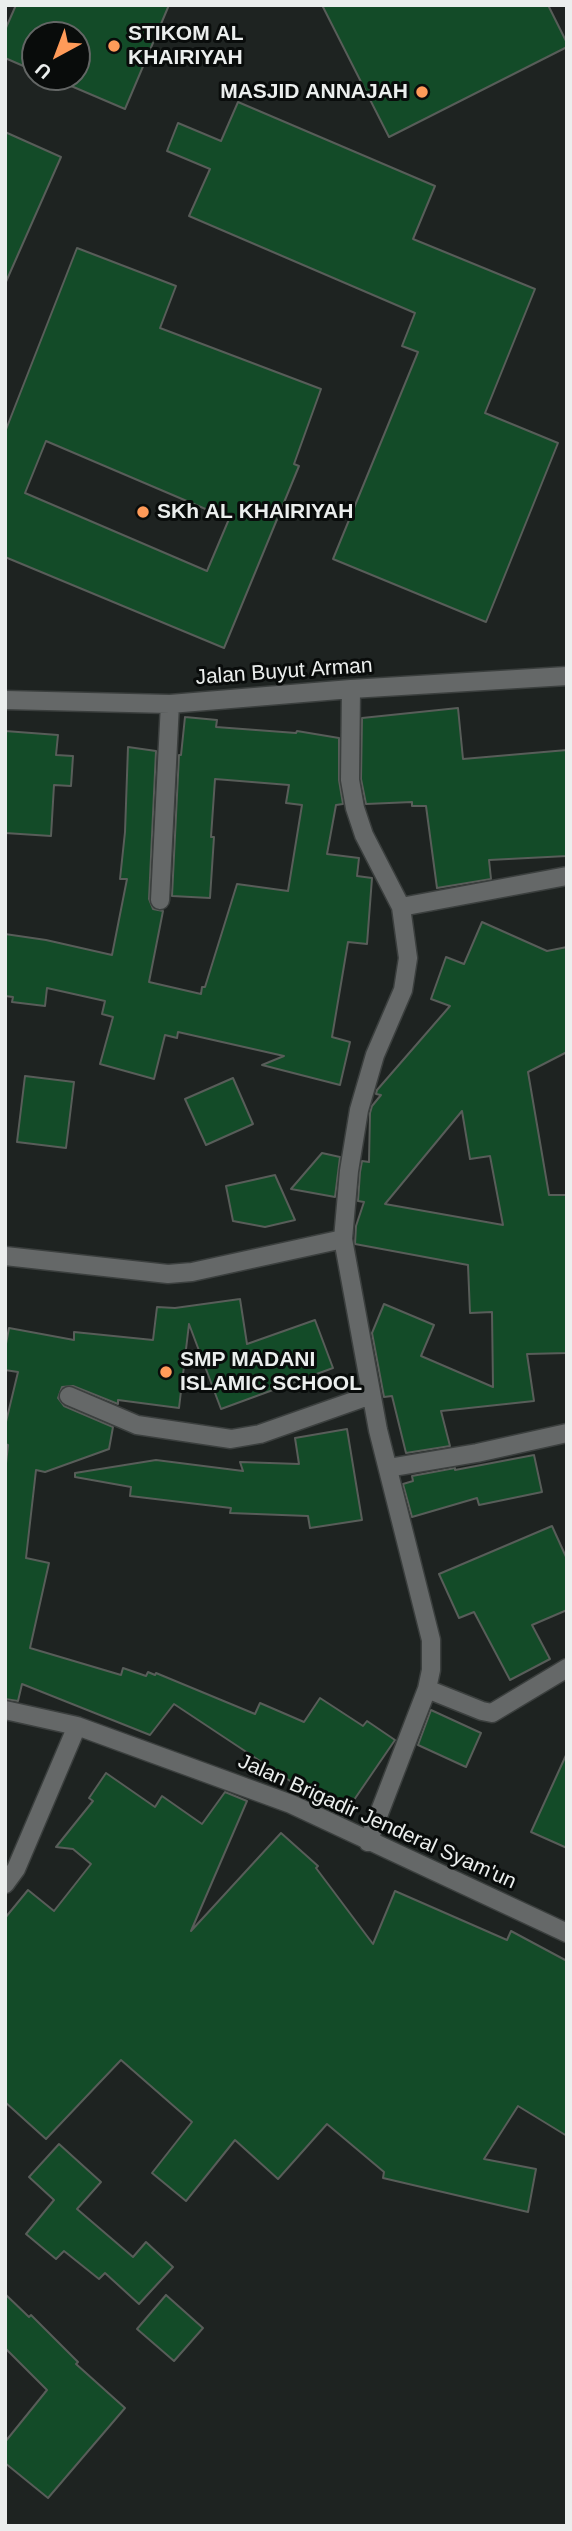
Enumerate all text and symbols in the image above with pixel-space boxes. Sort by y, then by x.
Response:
north arrow [21,21,91,91]
place label: STIKOM AL KHAIRIYAH [128,21,243,71]
marker: STIKOM AL KHAIRIYAH [106,38,122,54]
text: U [31,58,55,83]
place label: MASJID ANNAJAH [220,79,408,105]
marker: MASJID ANNAJAH [414,84,430,100]
place label: SKh AL KHAIRIYAH [157,499,353,525]
marker: SKh AL KHAIRIYAH [135,504,151,520]
street label: Jalan Buyut Arman [195,653,373,691]
place label: SMP MADANI ISLAMIC SCHOOL [180,1347,362,1397]
marker: SMP MADANI ISLAMIC SCHOOL [158,1364,174,1380]
street label: Jalan Brigadir Jenderal Syam'un [234,1749,520,1895]

